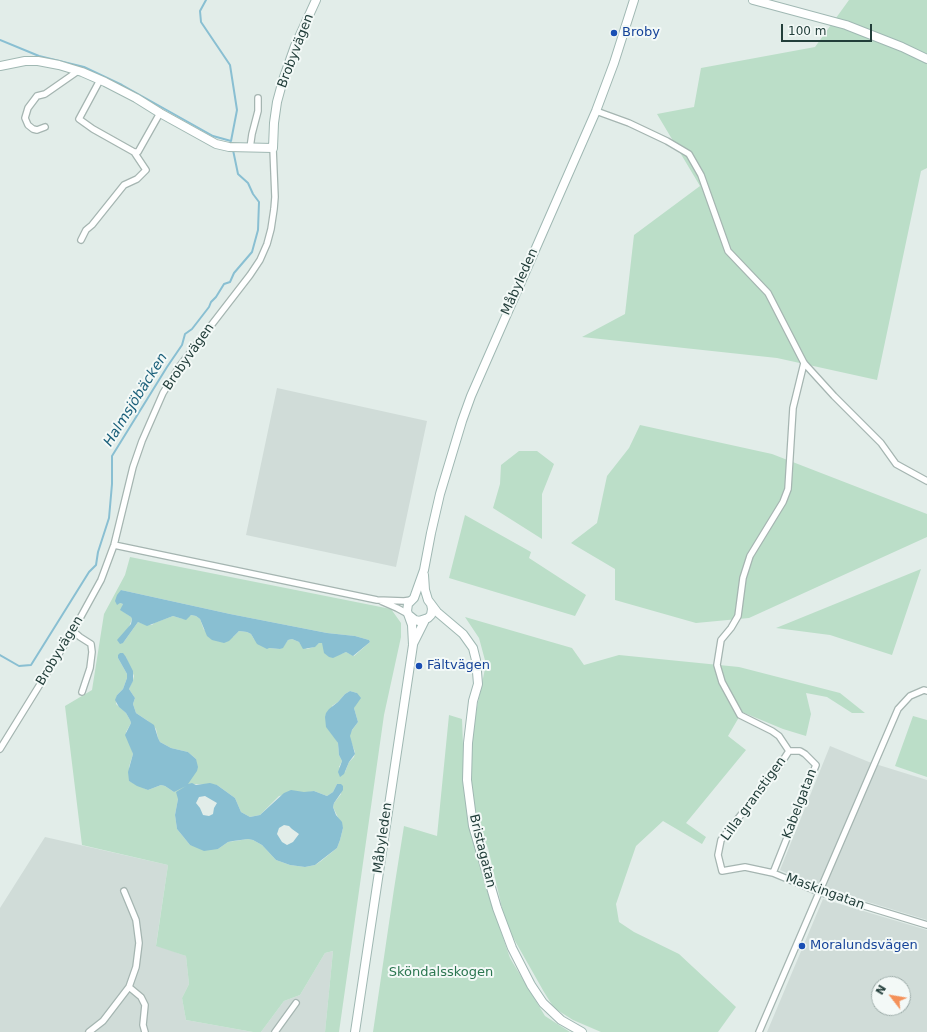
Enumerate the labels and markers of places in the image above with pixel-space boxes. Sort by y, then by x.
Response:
place label: Broby [622,25,660,41]
marker: Broby [609,28,619,38]
place label: Fältvägen [427,658,490,674]
marker: Fältvägen [414,661,424,671]
place label: Moralundsvägen [810,938,918,954]
marker: Moralundsvägen [797,941,807,951]

